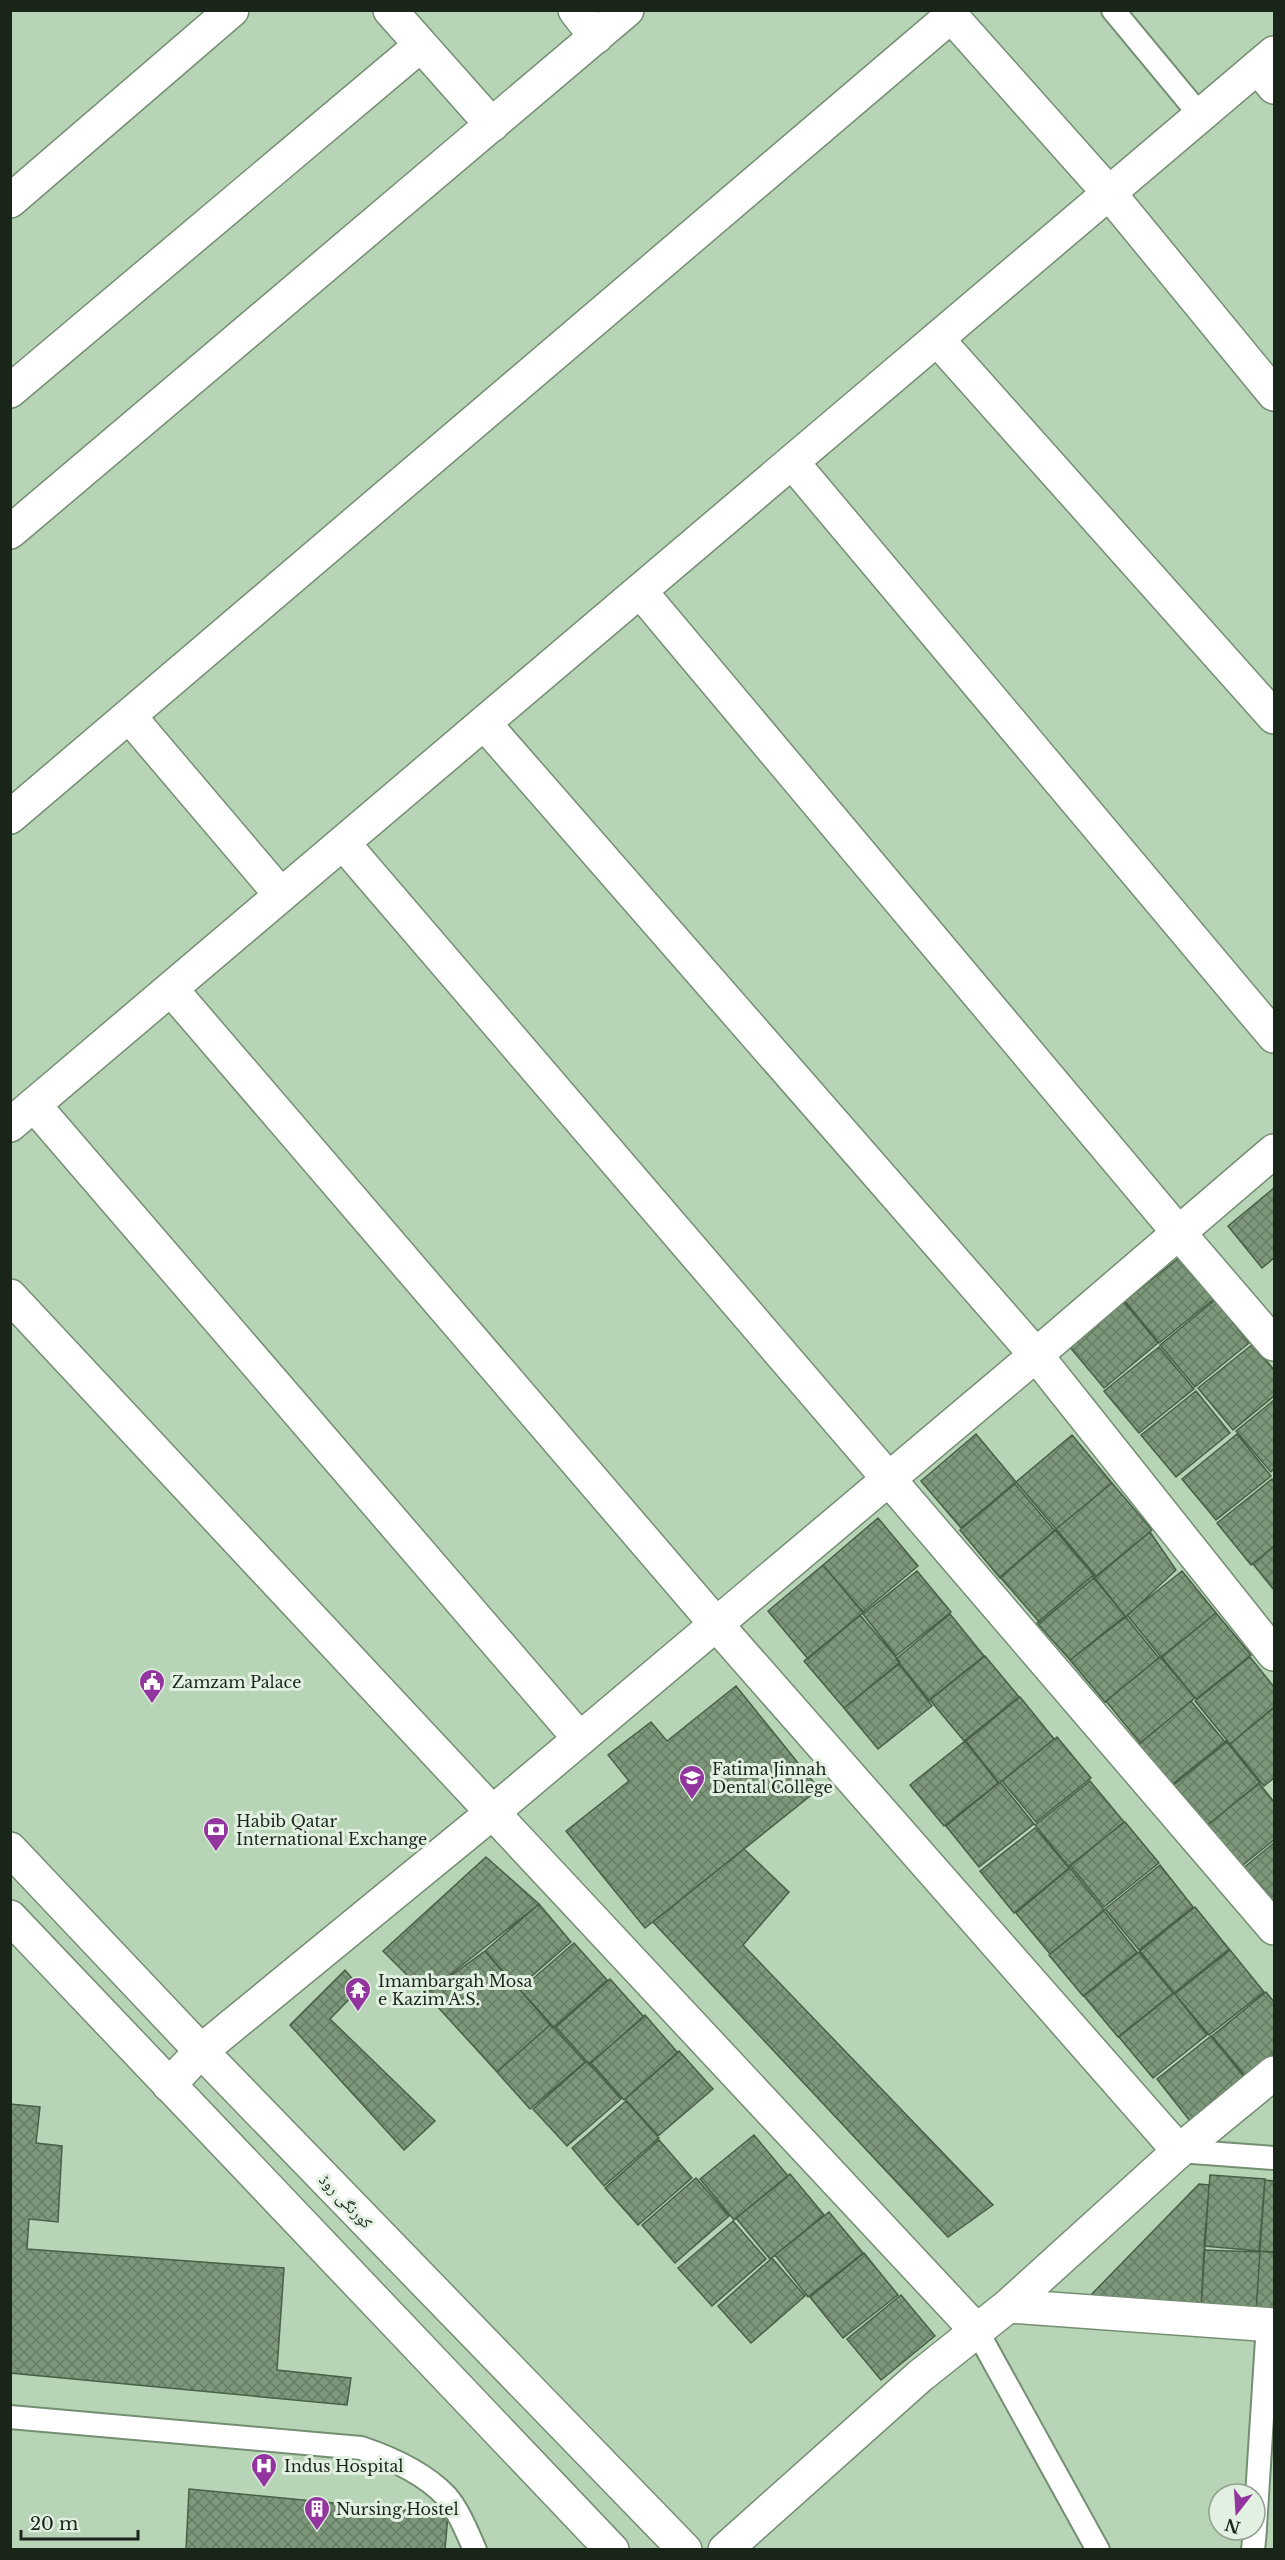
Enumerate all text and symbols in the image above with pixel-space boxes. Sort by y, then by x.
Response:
public building icon: Zamzam Palace [137,1667,167,1705]
place label: Zamzam Palace [172,1672,301,1692]
place label: Fatima Jinnah Dental College [712,1759,833,1797]
school or university icon: Fatima Jinnah Dental College [677,1763,707,1801]
place label: Habib Qatar International Exchange [236,1811,427,1849]
bank icon: Habib Qatar International Exchange [201,1815,231,1853]
place label: Imambargah Mosa e Kazim A.S. [378,1971,533,2009]
temple icon: Imambargah Mosa e Kazim A.S. [343,1975,373,2013]
street label: کورنگی روڈ [314,2170,377,2233]
hospital icon: Indus Hospital [249,2451,279,2489]
place label: Indus Hospital [284,2456,404,2476]
north arrow [1207,2482,1267,2542]
building icon: Nursing Hostel [302,2494,332,2532]
place label: Nursing Hostel [336,2499,459,2519]
scale bar [21,2503,138,2541]
text: 20 m [30,2513,78,2535]
text: N [1222,2515,1243,2538]

